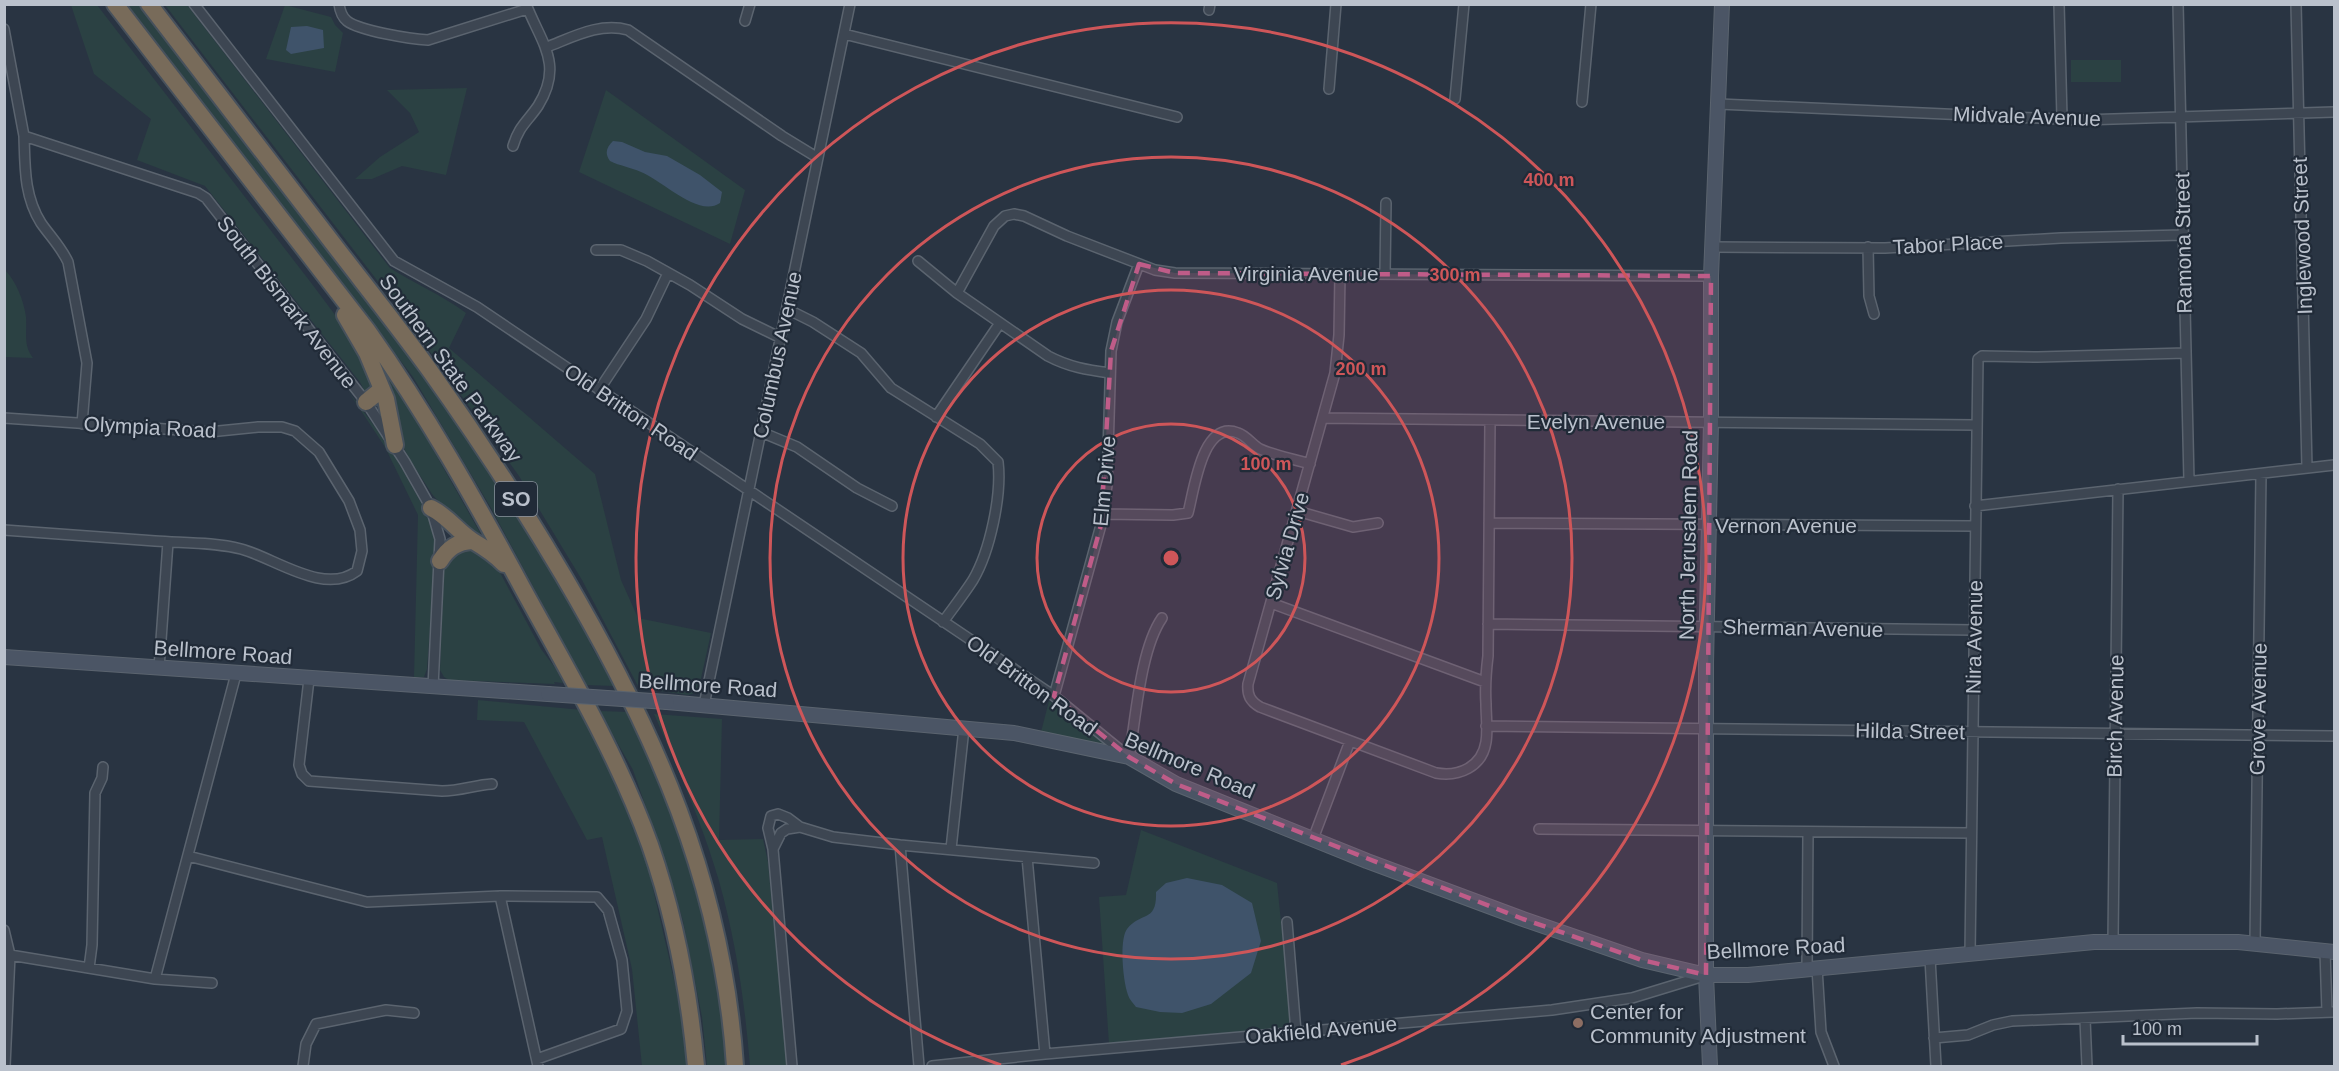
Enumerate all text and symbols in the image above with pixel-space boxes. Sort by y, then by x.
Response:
street label: Midvale Avenue [1953,102,2101,130]
street label: Inglewood Street [2288,157,2316,315]
text: 400 m [1523,170,1575,190]
street label: Ramona Street [2170,172,2196,314]
street label: South Bismark Avenue [213,211,361,393]
street label: Tabor Place [1892,230,2004,258]
street label: Virginia Avenue [1233,262,1379,285]
text: 300 m [1429,265,1481,285]
street label: Columbus Avenue [748,269,806,441]
street label: Southern State Parkway [375,270,527,467]
street label: Old Britton Road [560,359,702,465]
text: 200 m [1335,359,1387,379]
street label: Evelyn Avenue [1527,410,1665,433]
street label: Olympia Road [83,412,217,442]
street label: North Jerusalem Road [1675,430,1701,640]
street label: Elm Drive [1089,435,1119,527]
text: 100 m [1240,454,1292,474]
road number: SO [495,482,537,516]
street label: Sylvia Drive [1261,490,1313,602]
street label: Vernon Avenue [1715,514,1857,537]
centre of rings [1161,548,1181,568]
street label: Nira Avenue [1962,580,1986,694]
street label: Sherman Avenue [1722,615,1884,641]
street label: Old Britton Road [962,630,1102,740]
street label: Bellmore Road [153,636,293,668]
street label: Grove Avenue [2245,642,2271,776]
street label: Birch Avenue [2102,654,2128,778]
street label: Bellmore Road [638,669,778,701]
street label: Hilda Street [1855,719,1965,743]
street label: Bellmore Road [1122,727,1258,803]
street label: Bellmore Road [1706,933,1846,963]
place label: Center for Community Adjustment [1590,1000,1806,1047]
scale bar [2123,1008,2256,1046]
street label: Oakfield Avenue [1244,1012,1398,1048]
marker: Center for Community Adjustment [1571,1016,1585,1030]
text: 100 m [2132,1019,2182,1039]

